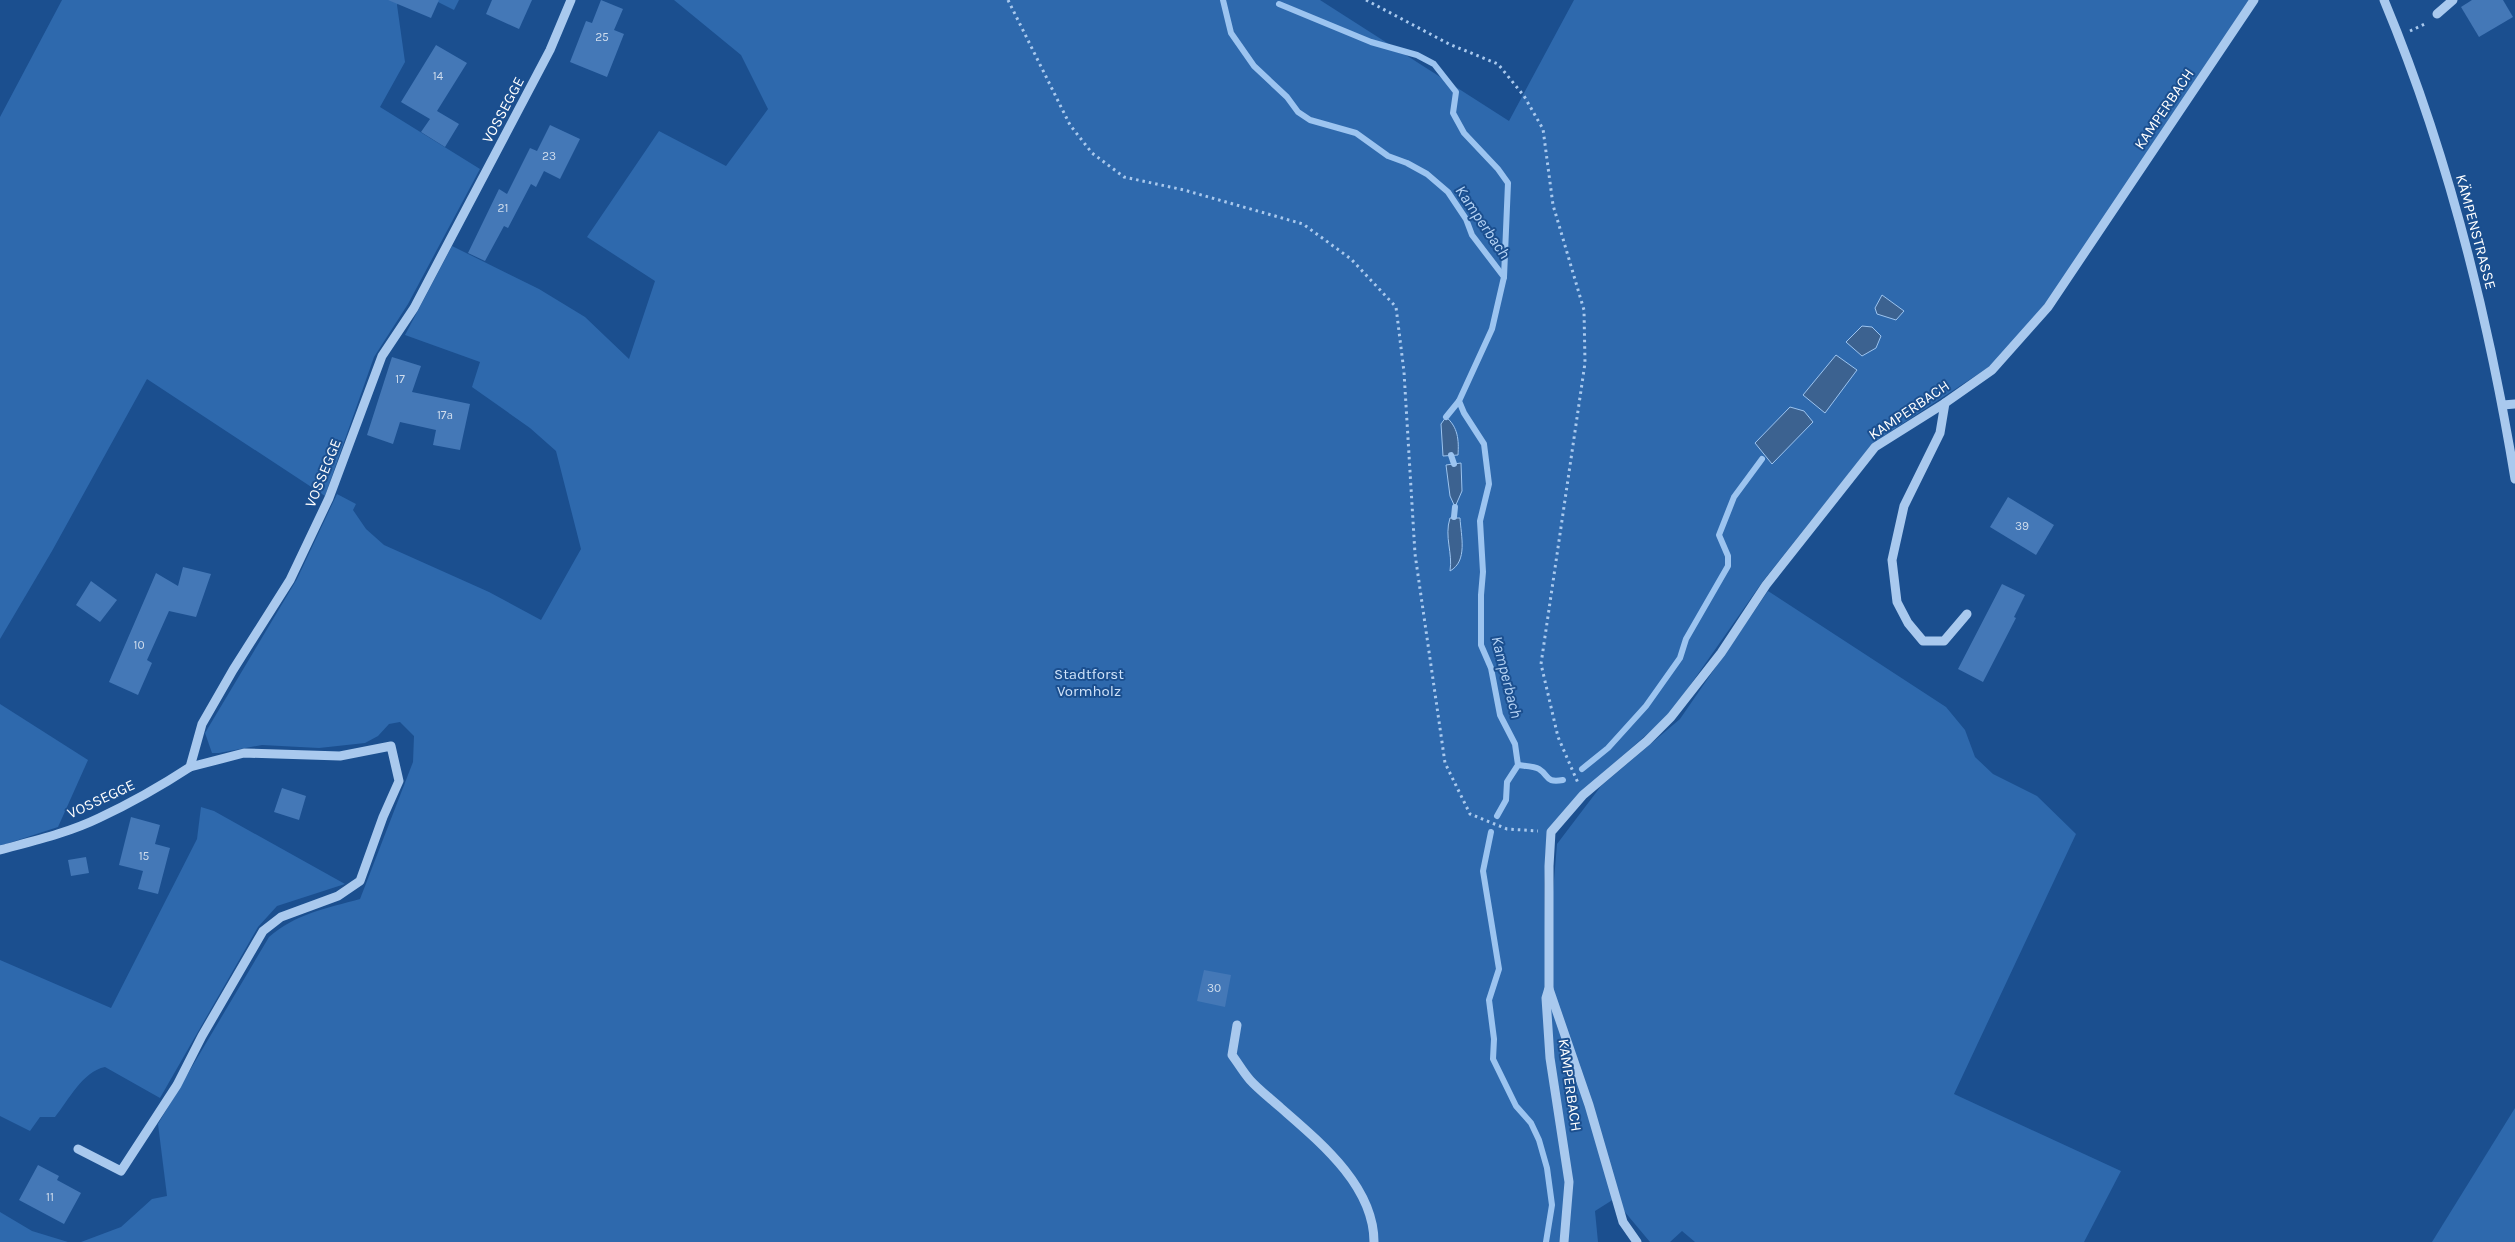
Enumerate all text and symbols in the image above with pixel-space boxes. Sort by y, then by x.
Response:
house number: 25 [595,30,609,44]
street label: KAMPERBACH [2130,65,2198,153]
house number: 14 [433,69,444,83]
street label: VOSSEGGE [478,74,528,146]
house number: 23 [542,149,556,163]
street label: KÄMPENSTRASSE [2452,172,2500,292]
water label: Kamperbach [1452,182,1514,262]
house number: 21 [498,201,508,215]
house number: 17 [395,372,405,386]
street label: KAMPERBACH [1865,376,1953,444]
house number: 17a [437,408,453,422]
street label: VOSSEGGE [301,436,345,510]
house number: 39 [2015,519,2029,533]
water label: Kamperbach [1488,634,1526,720]
house number: 10 [133,638,145,652]
park label: Stadtforst Vormholz [1054,665,1124,700]
street label: VOSSEGGE [64,776,138,822]
house number: 15 [139,849,150,863]
house number: 30 [1207,981,1221,995]
street label: KAMPERBACH [1555,1037,1585,1133]
house number: 11 [46,1190,54,1204]

